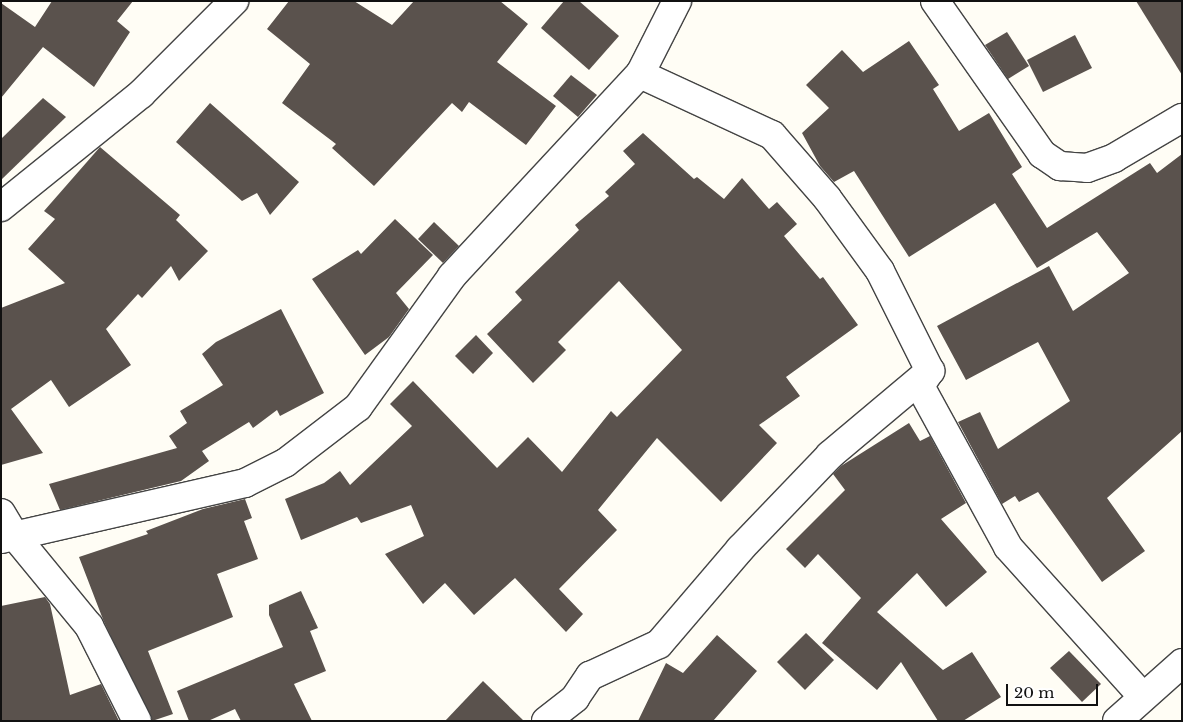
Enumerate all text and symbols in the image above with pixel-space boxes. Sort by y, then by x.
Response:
scale bar [1008,674,1100,706]
text: 20 m [1014,683,1054,702]

